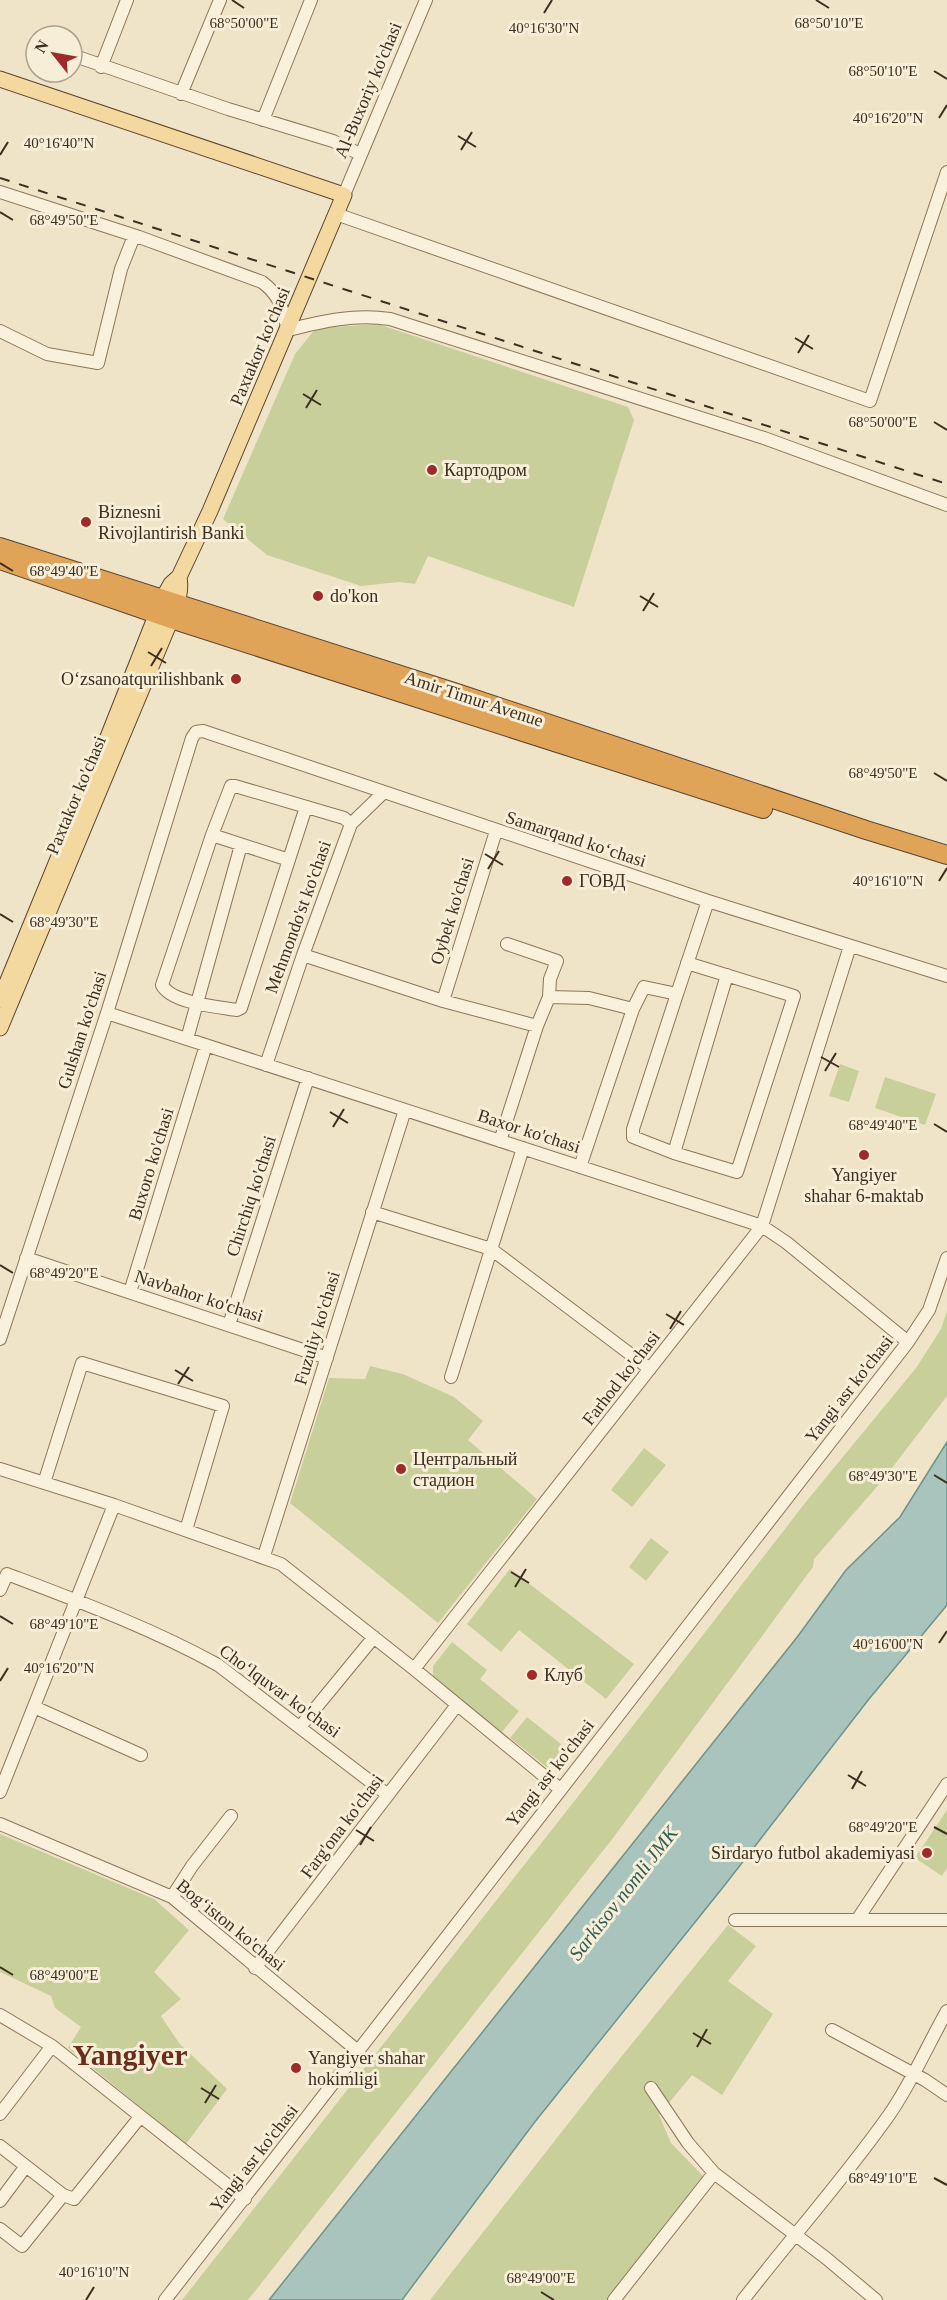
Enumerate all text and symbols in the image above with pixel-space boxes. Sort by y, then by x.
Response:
text: 68°50'00"E [210,15,279,31]
text: 68°50'10"E [795,15,864,31]
street label: Al-Buxoriy ko'chasi [330,19,406,161]
text: 40°16'30"N [509,20,579,36]
north arrow [24,24,84,84]
text: N [31,37,52,56]
text: 68°50'10"E [849,63,918,79]
text: 40°16'20"N [853,110,923,126]
text: 40°16'40"N [24,135,94,151]
text: 68°49'50"E [30,212,99,228]
street label: Paxtakor ko'chasi [226,284,294,408]
text: 68°50'00"E [849,414,918,430]
place label: Картодром [444,460,527,480]
marker: Картодром [425,463,439,477]
place label: Biznesni Rivojlantirish Banki [98,502,245,543]
marker: Biznesni Rivojlantirish Banki [79,515,93,529]
text: 68°49'40"E [30,563,99,579]
place label: do'kon [330,586,378,606]
marker: do'kon [311,589,325,603]
street label: Amir Timur Avenue [402,667,546,731]
place label: Oʻzsanoatqurilishbank [61,669,224,689]
marker: Oʻzsanoatqurilishbank [229,672,243,686]
street label: Paxtakor ko'chasi [42,733,110,857]
text: 68°49'50"E [849,765,918,781]
street label: Samarqand ko‘chasi [503,807,649,871]
street label: Mehmondo'st ko'chasi [261,838,335,996]
street label: Oybek ko'chasi [426,855,478,967]
place label: ГОВД [579,871,626,891]
text: 40°16'10"N [853,873,923,889]
marker: ГОВД [560,874,574,888]
text: 68°49'30"E [30,914,99,930]
street label: Gulshan ko'chasi [54,969,110,1091]
street label: Buxoro ko'chasi [124,1105,178,1223]
street label: Baxor ko'chasi [475,1105,583,1157]
text: 68°49'40"E [849,1117,918,1133]
street label: Chirchiq ko'chasi [222,1133,280,1259]
marker: Yangiyer shahar 6-maktab [857,1148,871,1162]
place label: Yangiyer shahar 6-maktab [804,1165,924,1206]
text: 68°49'20"E [30,1265,99,1281]
street label: Navbahor ko'chasi [132,1266,266,1326]
street label: Fuzuliy ko'chasi [290,1269,344,1387]
street label: Farhod ko'chasi [578,1327,664,1429]
street label: Yangi asr ko'chasi [801,1331,897,1447]
place label: Центральный стадион [413,1449,518,1490]
marker: Центральный стадион [394,1462,408,1476]
text: 68°49'30"E [849,1468,918,1484]
text: 68°49'10"E [30,1616,99,1632]
text: 40°16'00"N [853,1636,923,1652]
street label: Cho‘lquvar ko'chasi [216,1640,344,1742]
text: 40°16'20"N [24,1660,94,1676]
place label: Клуб [544,1665,583,1685]
marker: Клуб [525,1668,539,1682]
street label: Yangi asr ko'chasi [502,1715,598,1831]
street label: Farg'ona ko'chasi [297,1770,387,1882]
text: 68°49'20"E [849,1819,918,1835]
water label: Sarkisov nomli JMK [564,1821,683,1964]
place label: Sirdaryo futbol akademiyasi [711,1843,915,1863]
marker: Sirdaryo futbol akademiyasi [920,1846,934,1860]
street label: Bog‘iston ko'chasi [173,1875,289,1975]
text: 68°49'00"E [30,1967,99,1983]
district label: Yangiyer [73,2038,188,2071]
place label: Yangiyer shahar hokimligi [308,2048,425,2089]
marker: Yangiyer shahar hokimligi [289,2061,303,2075]
street label: Yangi asr ko'chasi [206,2100,302,2216]
text: 68°49'10"E [849,2170,918,2186]
text: 40°16'10"N [59,2264,129,2280]
text: 68°49'00"E [507,2270,576,2286]

